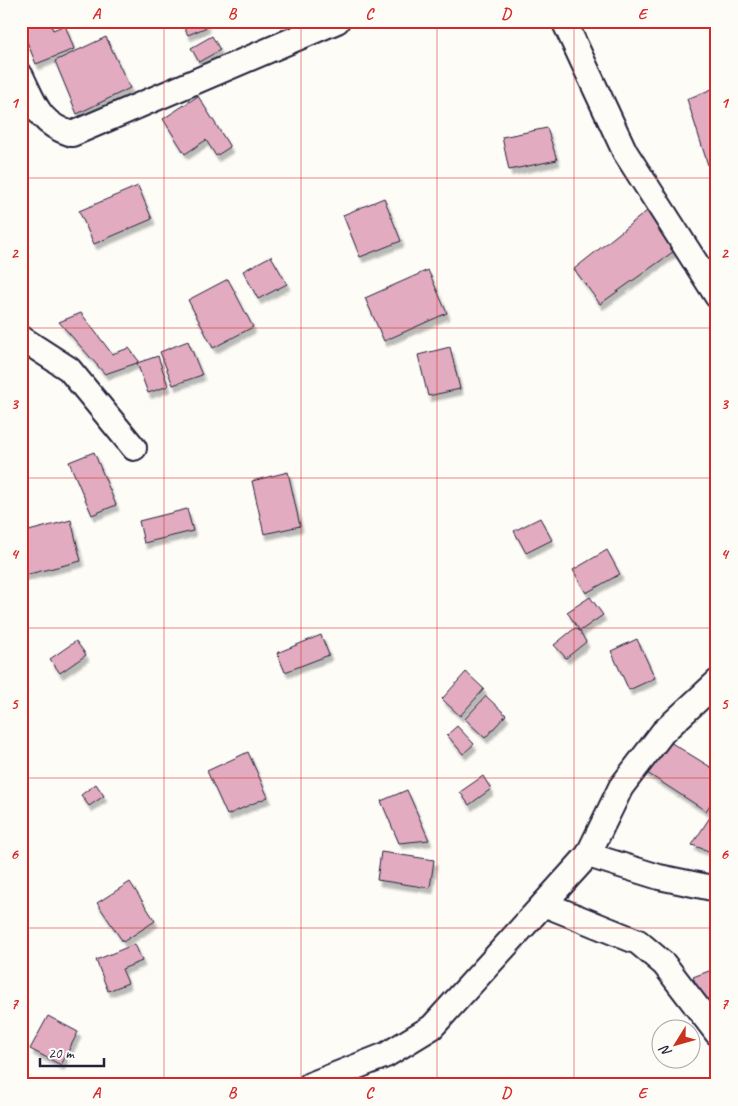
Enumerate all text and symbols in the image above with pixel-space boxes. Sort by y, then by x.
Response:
text: A [92,4,102,24]
text: B [228,4,238,24]
text: C [365,4,375,24]
text: D [501,4,512,24]
text: E [638,4,649,24]
text: 1 [10,93,19,113]
text: 1 [720,93,729,113]
text: 2 [10,243,19,263]
text: 2 [720,243,729,263]
text: 3 [10,394,19,414]
text: 3 [720,394,729,414]
text: 4 [10,544,19,564]
text: 4 [720,544,729,564]
text: 5 [11,694,20,714]
text: 5 [721,694,730,714]
text: 6 [10,844,19,864]
text: 6 [720,844,729,864]
text: 7 [10,994,19,1014]
text: 7 [720,994,729,1014]
north arrow [650,1018,700,1068]
scale bar [40,1036,104,1068]
text: N [655,1041,675,1060]
text: 20 m [48,1044,75,1063]
text: A [92,1083,102,1103]
text: B [228,1083,238,1103]
text: C [365,1083,375,1103]
text: D [501,1083,512,1103]
text: E [638,1083,649,1103]

